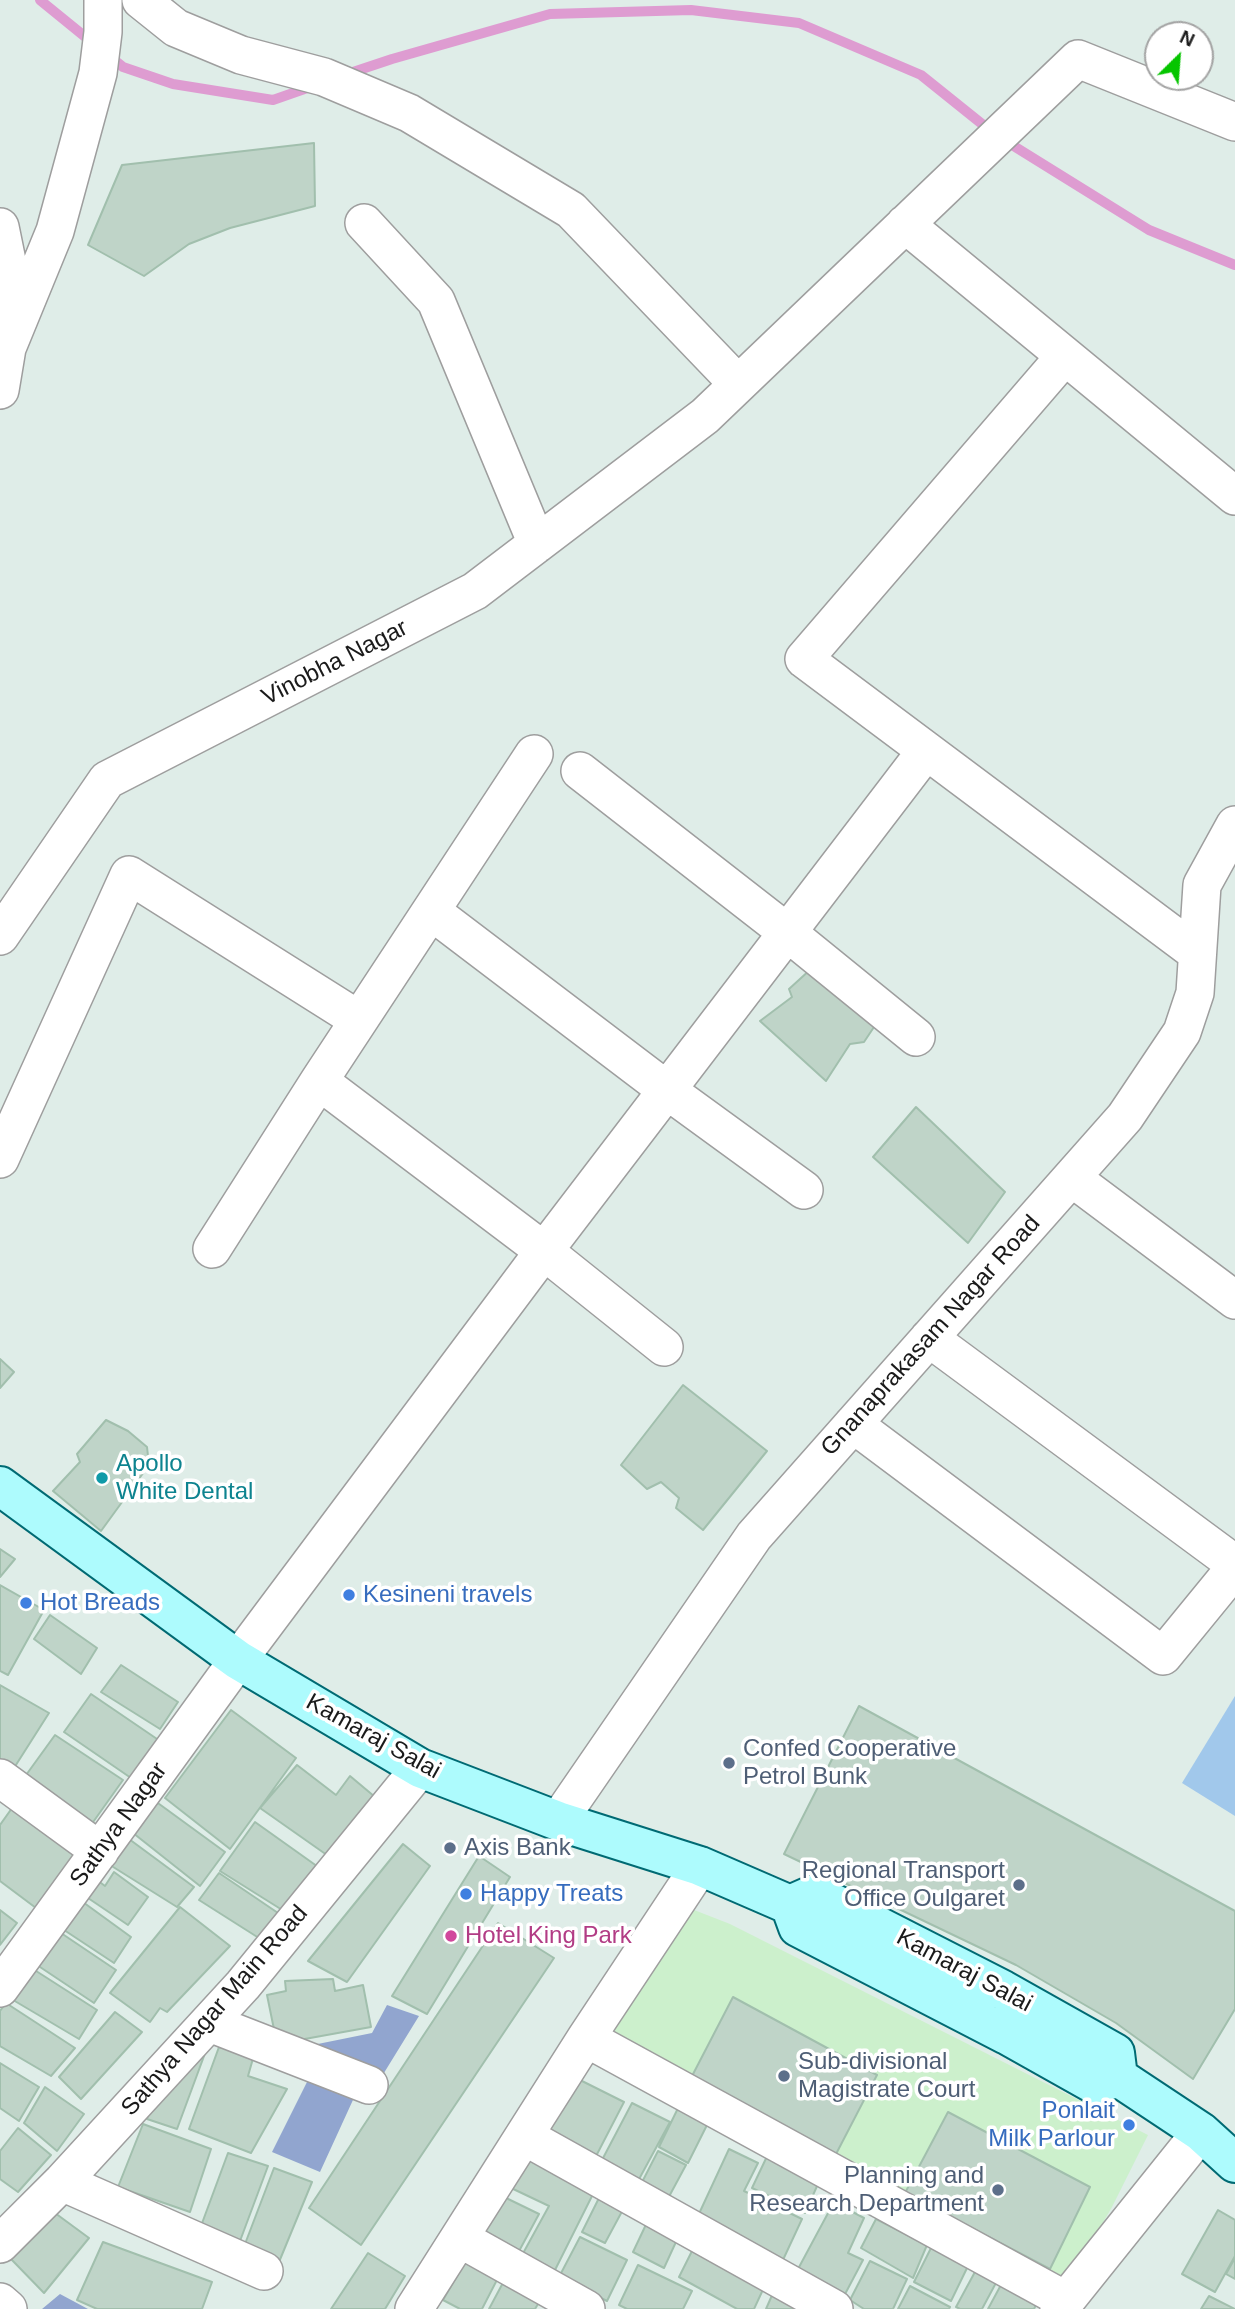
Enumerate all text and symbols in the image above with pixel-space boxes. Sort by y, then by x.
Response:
north arrow [1144,21,1214,91]
text: N [1177,26,1198,51]
street label: Vinobha Nagar [257,614,413,712]
street label: Gnanaprakasam Nagar Road [815,1210,1047,1462]
place label: Apollo White Dental [116,1450,253,1506]
marker: Apollo White Dental [94,1470,110,1486]
place label: Kesineni travels [363,1581,532,1609]
marker: Kesineni travels [341,1587,357,1603]
place label: Hot Breads [40,1589,160,1617]
marker: Hot Breads [18,1595,34,1611]
street label: Kamaraj Salai [301,1688,445,1786]
place label: Confed Cooperative Petrol Bunk [743,1735,956,1791]
marker: Confed Cooperative Petrol Bunk [721,1755,737,1771]
street label: Sathya Nagar [64,1757,174,1893]
place label: Axis Bank [464,1834,571,1862]
marker: Axis Bank [442,1840,458,1856]
place label: Regional Transport Office Oulgaret [802,1857,1005,1913]
marker: Regional Transport Office Oulgaret [1011,1877,1027,1893]
place label: Happy Treats [480,1880,623,1908]
marker: Happy Treats [458,1886,474,1902]
street label: Sathya Nagar Main Road [116,1900,314,2122]
place label: Hotel King Park [465,1922,632,1950]
street label: Kamaraj Salai [891,1923,1037,2019]
marker: Hotel King Park [443,1928,459,1944]
place label: Sub-divisional Magistrate Court [798,2048,975,2104]
marker: Sub-divisional Magistrate Court [776,2068,792,2084]
place label: Ponlait Milk Parlour [988,2097,1115,2153]
marker: Ponlait Milk Parlour [1121,2117,1137,2133]
place label: Planning and Research Department [749,2162,984,2218]
marker: Planning and Research Department [990,2182,1006,2198]

